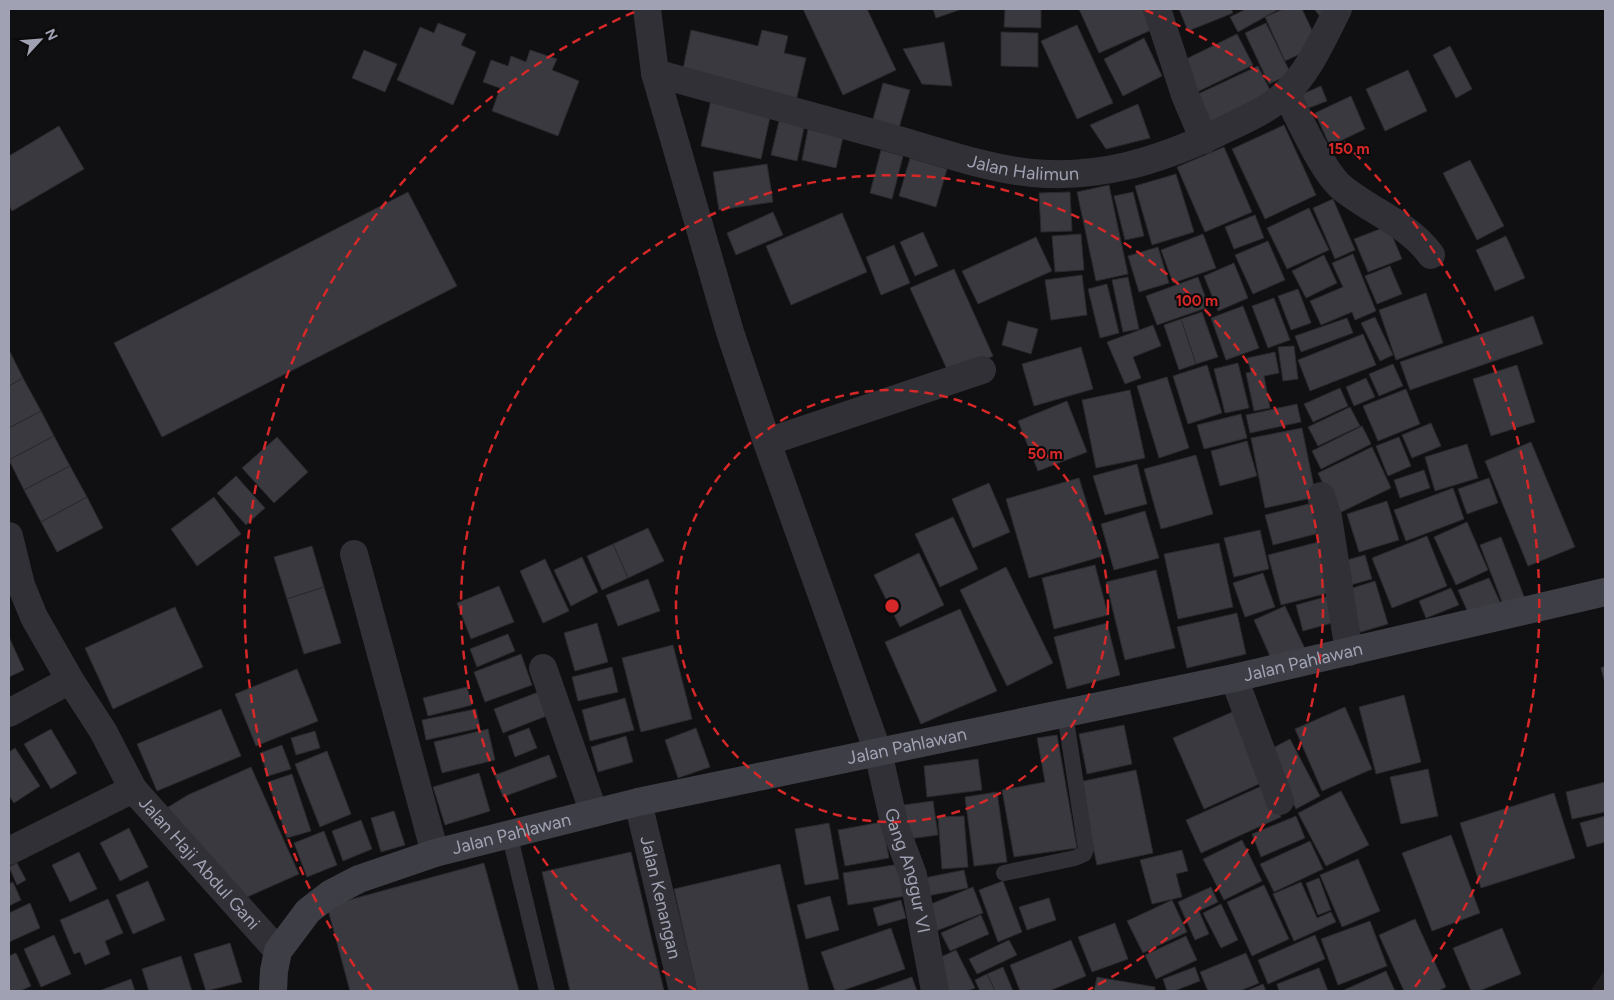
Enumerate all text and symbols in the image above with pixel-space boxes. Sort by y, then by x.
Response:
north arrow [15,15,65,65]
text: N [41,26,61,43]
text: 150 m [1328,140,1370,158]
street label: Jalan Halimun [965,150,1080,185]
text: 100 m [1176,292,1218,310]
text: 50 m [1027,445,1063,463]
centre of rings [883,597,901,615]
street label: Jalan Pahlawan [1241,638,1365,686]
street label: Jalan Pahlawan [845,723,969,769]
street label: Jalan Haji Abdul Gani [134,792,265,934]
street label: Gang Anggur VI [880,806,935,935]
street label: Jalan Pahlawan [450,808,573,859]
street label: Jalan Kenangan [635,834,686,961]

